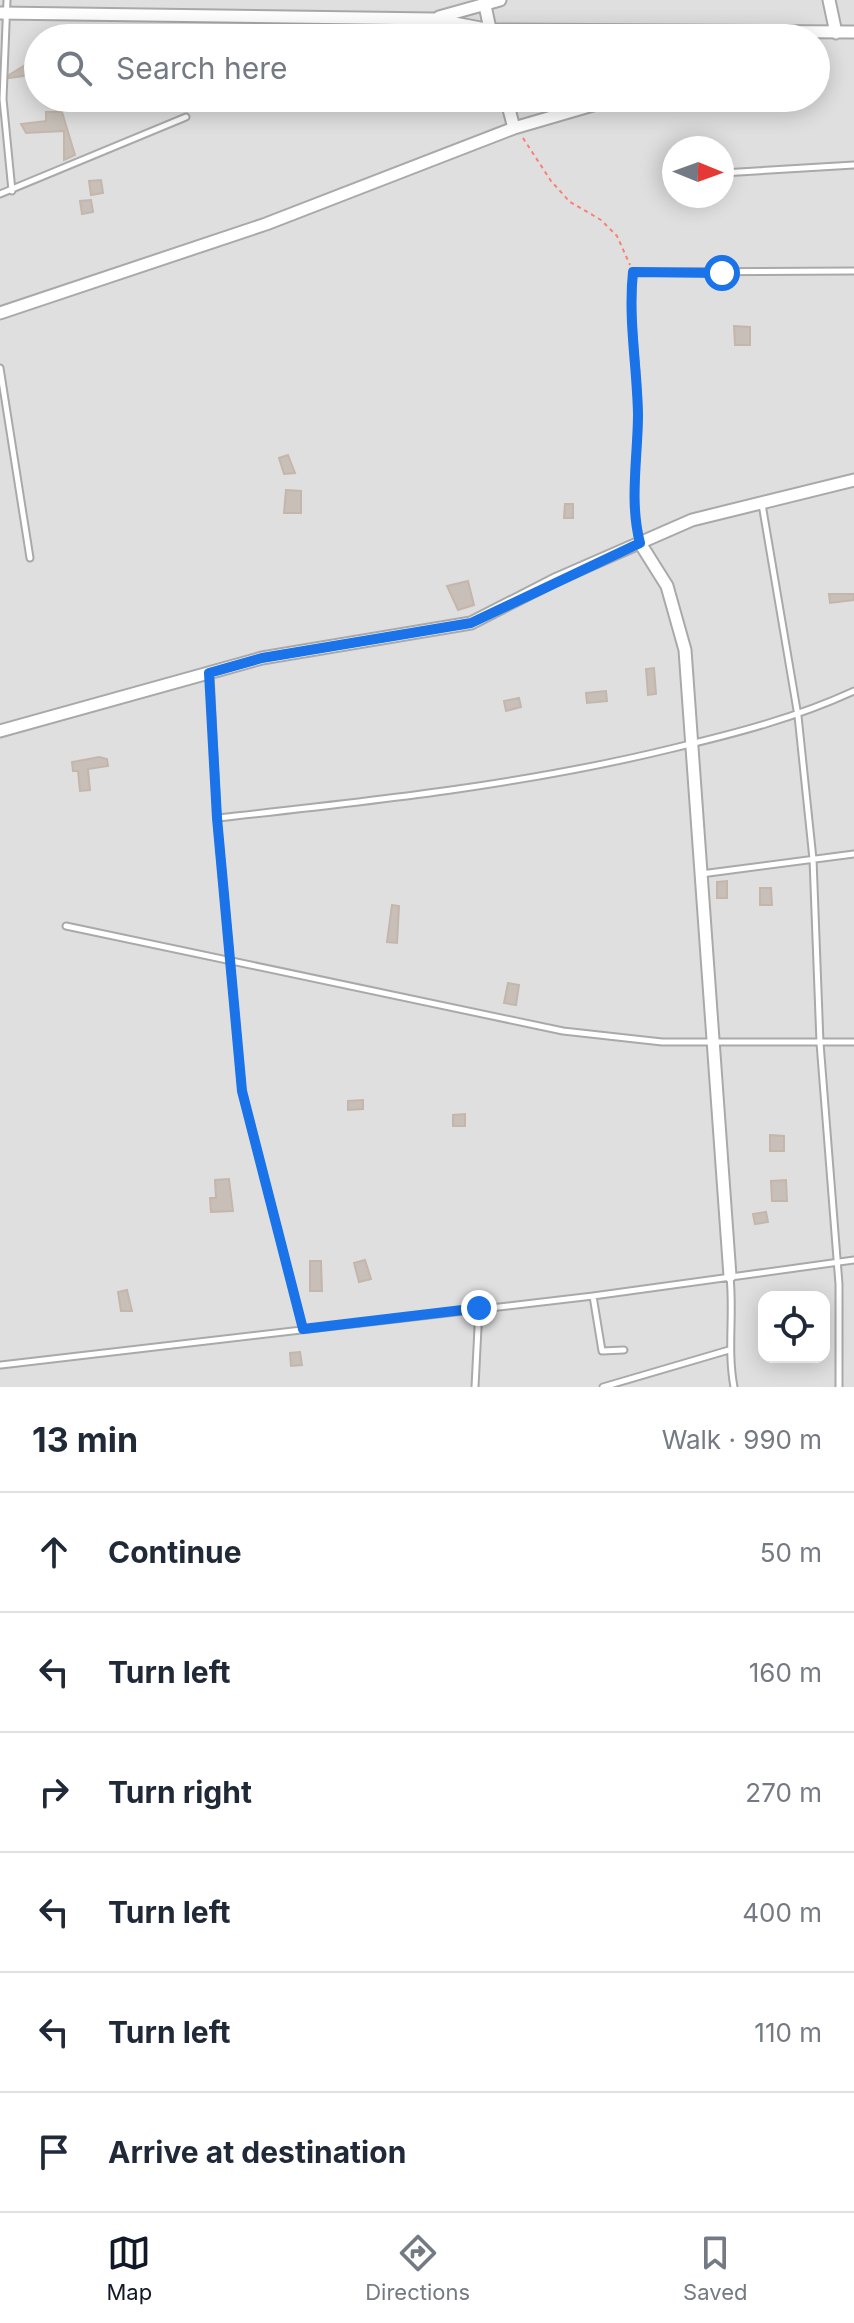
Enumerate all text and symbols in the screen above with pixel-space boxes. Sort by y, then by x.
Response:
search box [24,24,830,112]
icon: search [52,46,96,90]
text: Search here [116,50,288,86]
north arrow [662,136,734,208]
route start [704,255,740,291]
route end [461,1290,497,1326]
map controls [758,1291,830,1363]
button: locate [758,1291,830,1363]
text: 13 min [32,1419,138,1460]
text: Walk · 990 m [662,1424,822,1455]
icon: ahead [32,1530,76,1574]
text: Continue [108,1534,242,1570]
text: 50 m [760,1537,822,1568]
icon: left [32,1650,76,1694]
text: Turn left [108,1654,230,1690]
text: 160 m [749,1657,822,1688]
icon: right [32,1770,76,1814]
text: Turn right [108,1774,252,1810]
text: 270 m [745,1777,822,1808]
icon: left [32,1890,76,1934]
text: Turn left [108,1894,230,1930]
text: 400 m [742,1897,822,1928]
icon: left [32,2010,76,2054]
text: Turn left [108,2014,230,2050]
text: 110 m [754,2017,822,2048]
icon: arrive [32,2130,76,2174]
text: Arrive at destination [108,2134,406,2170]
tab: Map [107,2231,152,2305]
tab: Directions [365,2231,470,2305]
tab: Saved [683,2231,747,2305]

